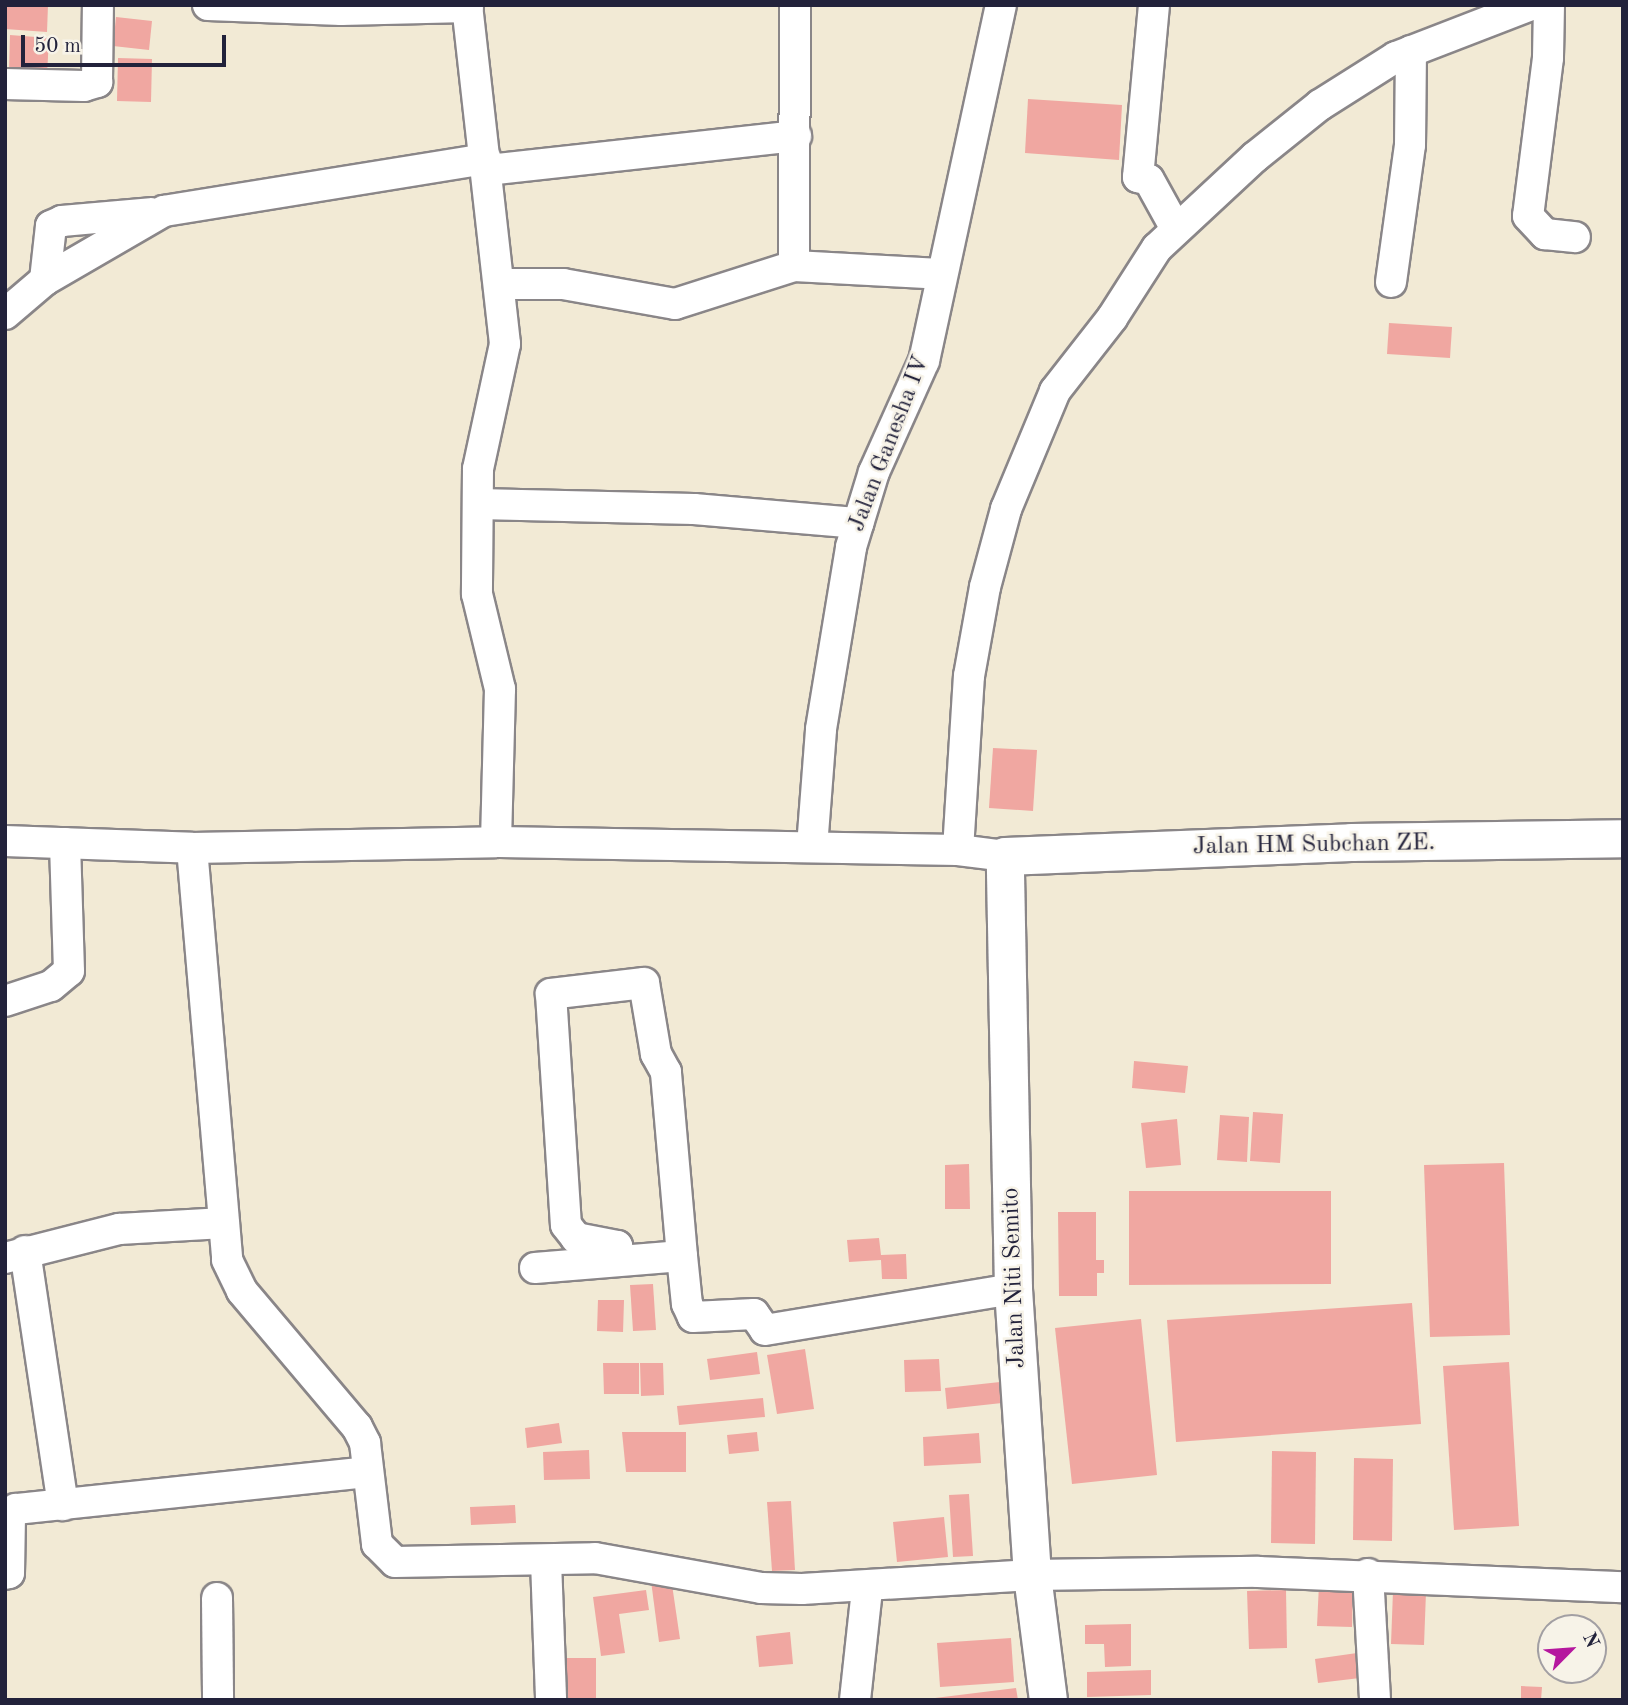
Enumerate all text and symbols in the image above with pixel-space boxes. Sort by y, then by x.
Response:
scale bar [24,21,229,65]
text: 50 m [34,36,81,57]
street label: Jalan Ganesha IV [843,352,937,536]
street label: Jalan HM Subchan ZE. [1192,829,1436,863]
street label: Jalan Niti Semito [997,1187,1033,1369]
north arrow [1537,1614,1607,1684]
text: N [1578,1630,1601,1651]

